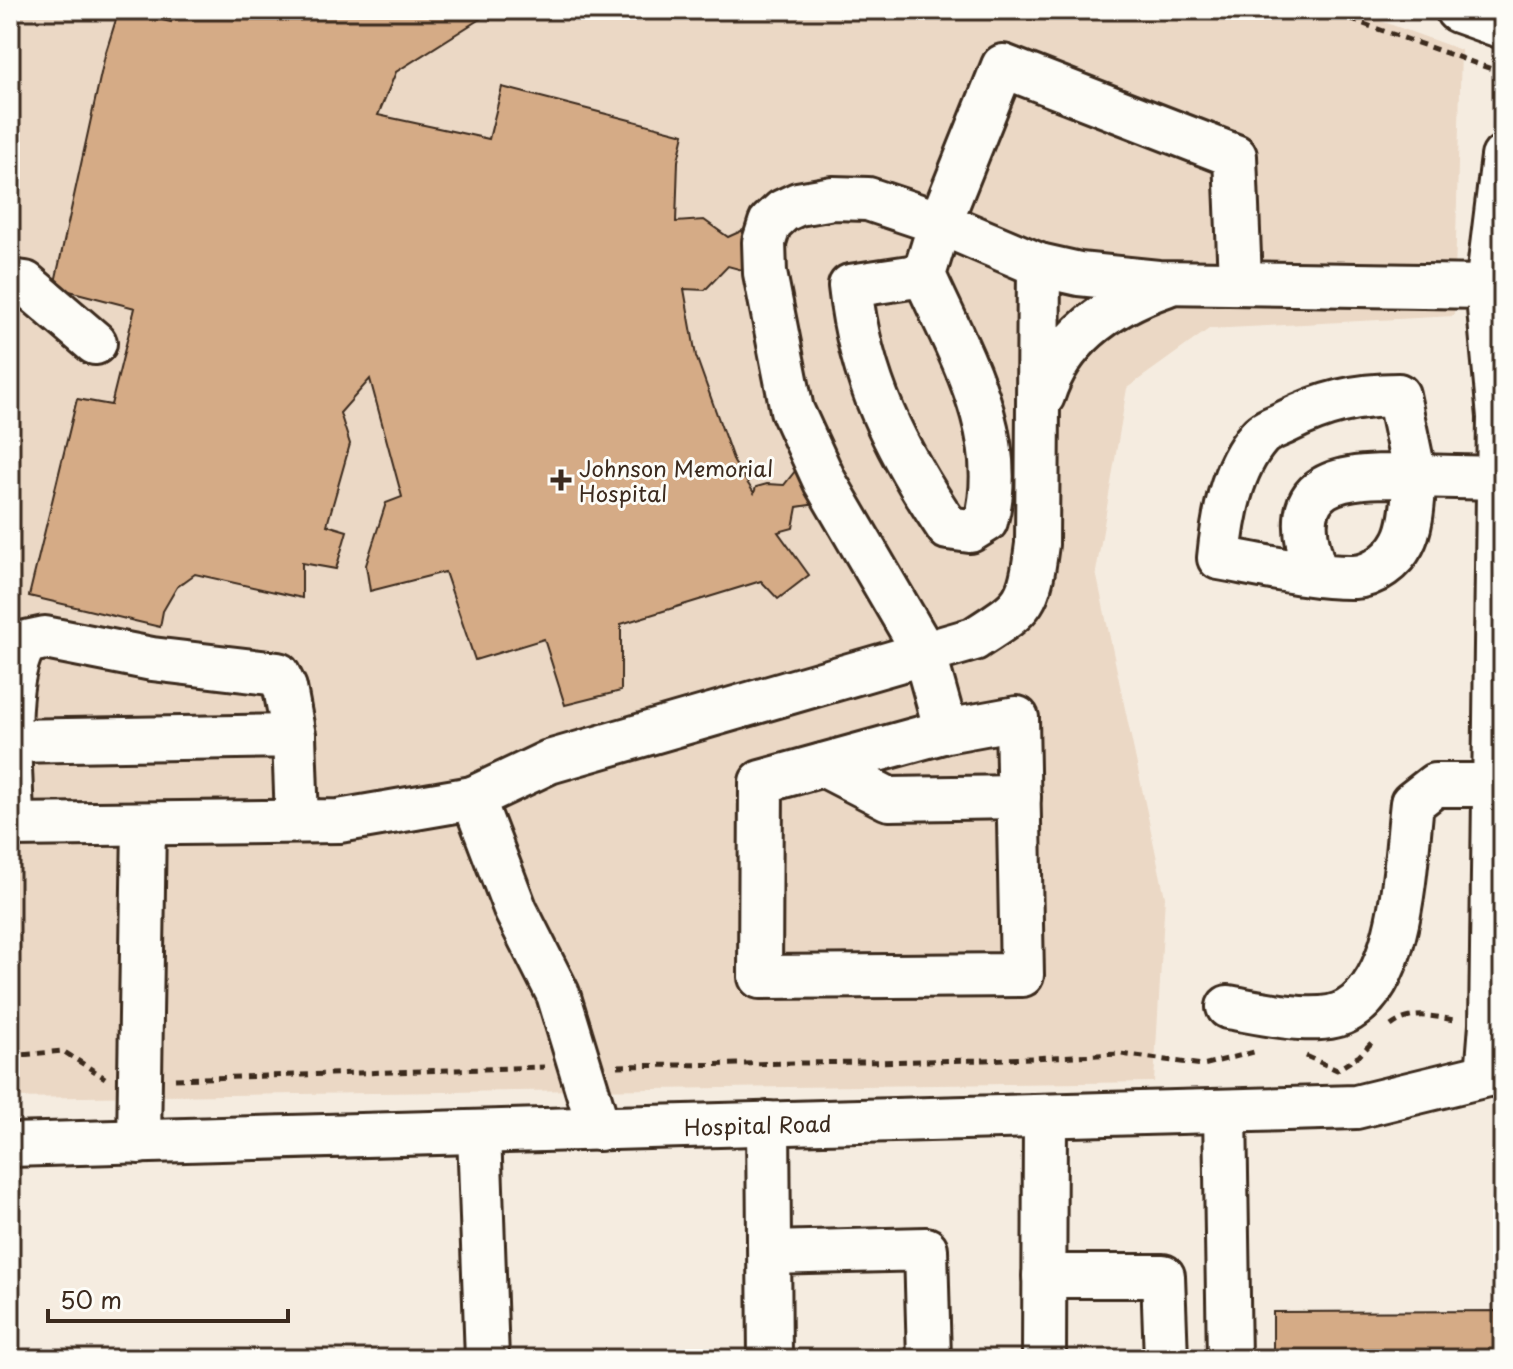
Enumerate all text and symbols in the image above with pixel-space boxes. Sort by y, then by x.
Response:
place label: Johnson Memorial Hospital [579,451,773,509]
marker: Johnson Memorial Hospital [550,469,572,491]
street label: Hospital Road [683,1105,832,1142]
scale bar [48,1273,288,1323]
text: 50 m [60,1281,122,1317]

